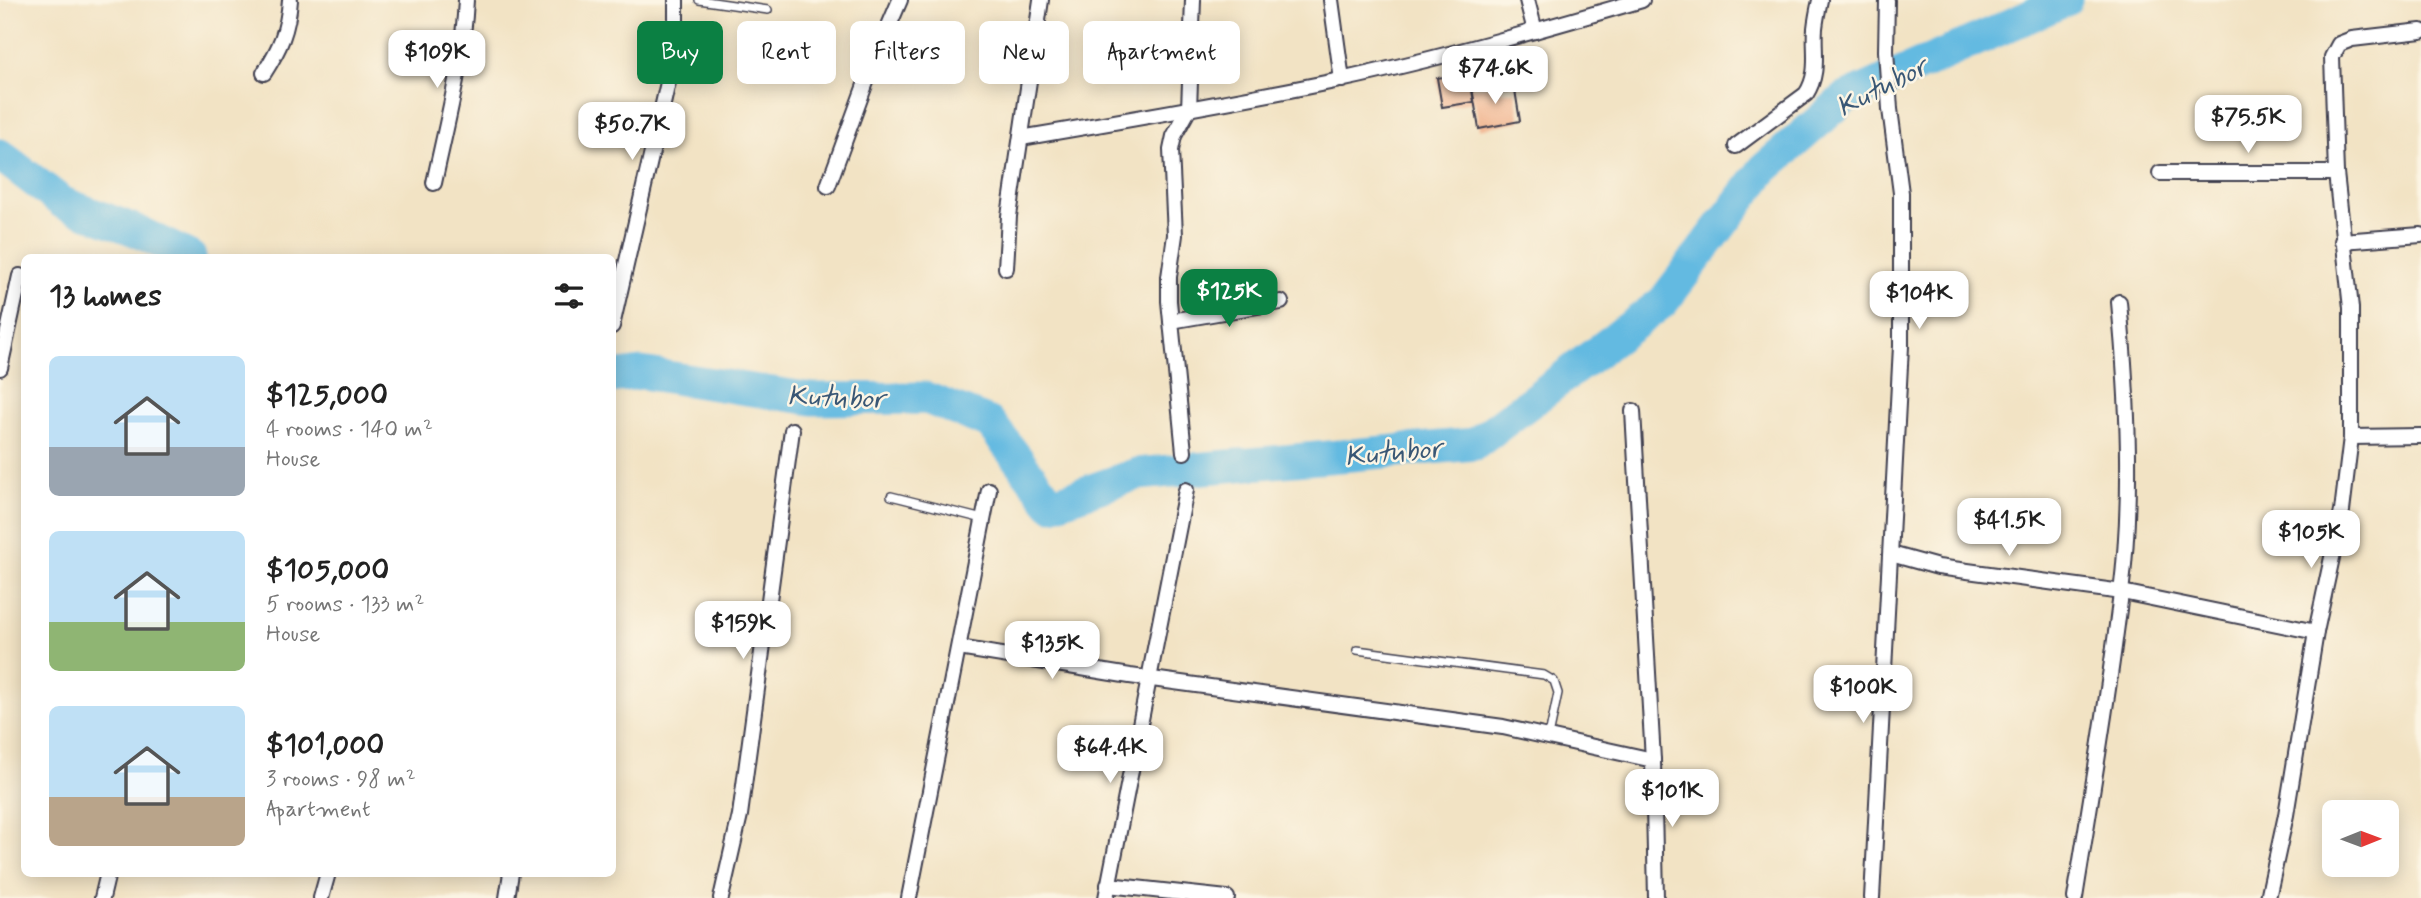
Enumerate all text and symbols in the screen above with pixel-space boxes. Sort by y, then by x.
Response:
chip: Buy [637,21,723,84]
chip: Rent [737,21,836,84]
chip: Filters [850,21,965,84]
chip: New [979,21,1069,84]
chip: Apartment [1083,21,1240,84]
pin: $109K [388,31,486,90]
text: $109K [404,38,470,68]
pin: $74.6K [1438,46,1552,106]
water label: Kutubor [1830,48,1937,127]
text: $74.6K [1458,54,1532,84]
pin: $75.5K [2191,96,2305,155]
pin: $50.7K [575,102,689,162]
text: $75.5K [2211,103,2285,133]
text: $50.7K [594,110,670,140]
pin: $125K [1180,270,1278,329]
pin: $104K [1870,272,1968,331]
text: 13 homes [49,277,162,316]
icon: filters [550,277,588,315]
text: $125K [1197,277,1261,307]
text: $104K [1886,279,1952,309]
text: $125,000 [266,376,388,415]
water label: Kutubor [787,378,888,419]
icon: home [105,384,189,468]
text: 4 rooms · 140 m² [266,415,433,445]
water label: Kutubor [1343,431,1447,476]
text: House [266,445,320,475]
pin: $41.5K [1952,498,2066,558]
text: $41.5K [1973,506,2045,536]
pin: $105K [2262,510,2360,570]
text: $105K [2278,518,2344,548]
text: $105,000 [266,551,389,590]
icon: home [105,559,189,643]
text: 5 rooms · 133 m² [266,590,425,620]
pin: $159K [694,602,792,661]
text: $159K [711,609,775,639]
text: House [266,620,320,650]
pin: $135K [1003,622,1101,681]
text: $135K [1021,629,1083,659]
pin: $100K [1814,666,1912,725]
text: $100K [1829,673,1897,703]
text: $101,000 [266,726,384,765]
pin: $64.4K [1053,726,1167,785]
text: $64.4K [1073,733,1147,763]
icon: home [105,734,189,818]
text: 3 rooms · 98 m² [266,765,416,795]
pin: $101K [1623,770,1721,829]
text: $101K [1641,777,1703,807]
text: Apartment [266,795,371,825]
north arrow [2322,800,2399,877]
map controls [2322,800,2399,877]

